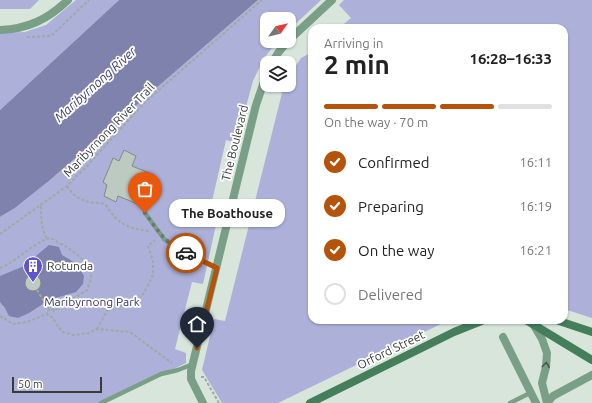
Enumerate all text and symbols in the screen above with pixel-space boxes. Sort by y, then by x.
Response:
north arrow [260,12,296,48]
map controls [260,12,296,92]
text: Arriving in [324,36,383,50]
water label: Maribyrnong River [51,43,139,124]
text: 2 min [324,50,390,79]
text: 16:28–16:33 [469,50,552,67]
button: layers [260,56,296,92]
street label: Maribyrnong River Trail [61,80,157,179]
street label: The Boulevard [219,104,250,182]
text: On the way · 70 m [324,115,428,129]
icon: check [324,151,346,173]
text: Confirmed [358,154,430,171]
text: 16:11 [519,155,552,169]
pin [128,172,162,213]
icon: bag [134,178,156,200]
icon: check [324,195,346,217]
text: Preparing [358,198,424,215]
callout: The Boathouse [169,199,285,227]
text: 16:19 [519,199,552,213]
text: The Boathouse [181,206,273,220]
courier [166,233,206,273]
icon: check [324,239,346,261]
icon: car [175,242,197,264]
text: On the way [358,242,434,259]
text: 16:21 [519,243,552,257]
building icon: Rotunda [22,255,44,283]
place label: Rotunda [47,259,93,272]
text: Delivered [358,286,423,303]
park label: Maribyrnong Park [44,295,140,308]
pin [180,307,214,348]
icon: home [186,313,208,335]
street label: Orford Street [355,328,427,371]
one-way arrow [541,362,550,368]
scale bar [12,375,102,394]
text: 50 m [18,378,42,390]

